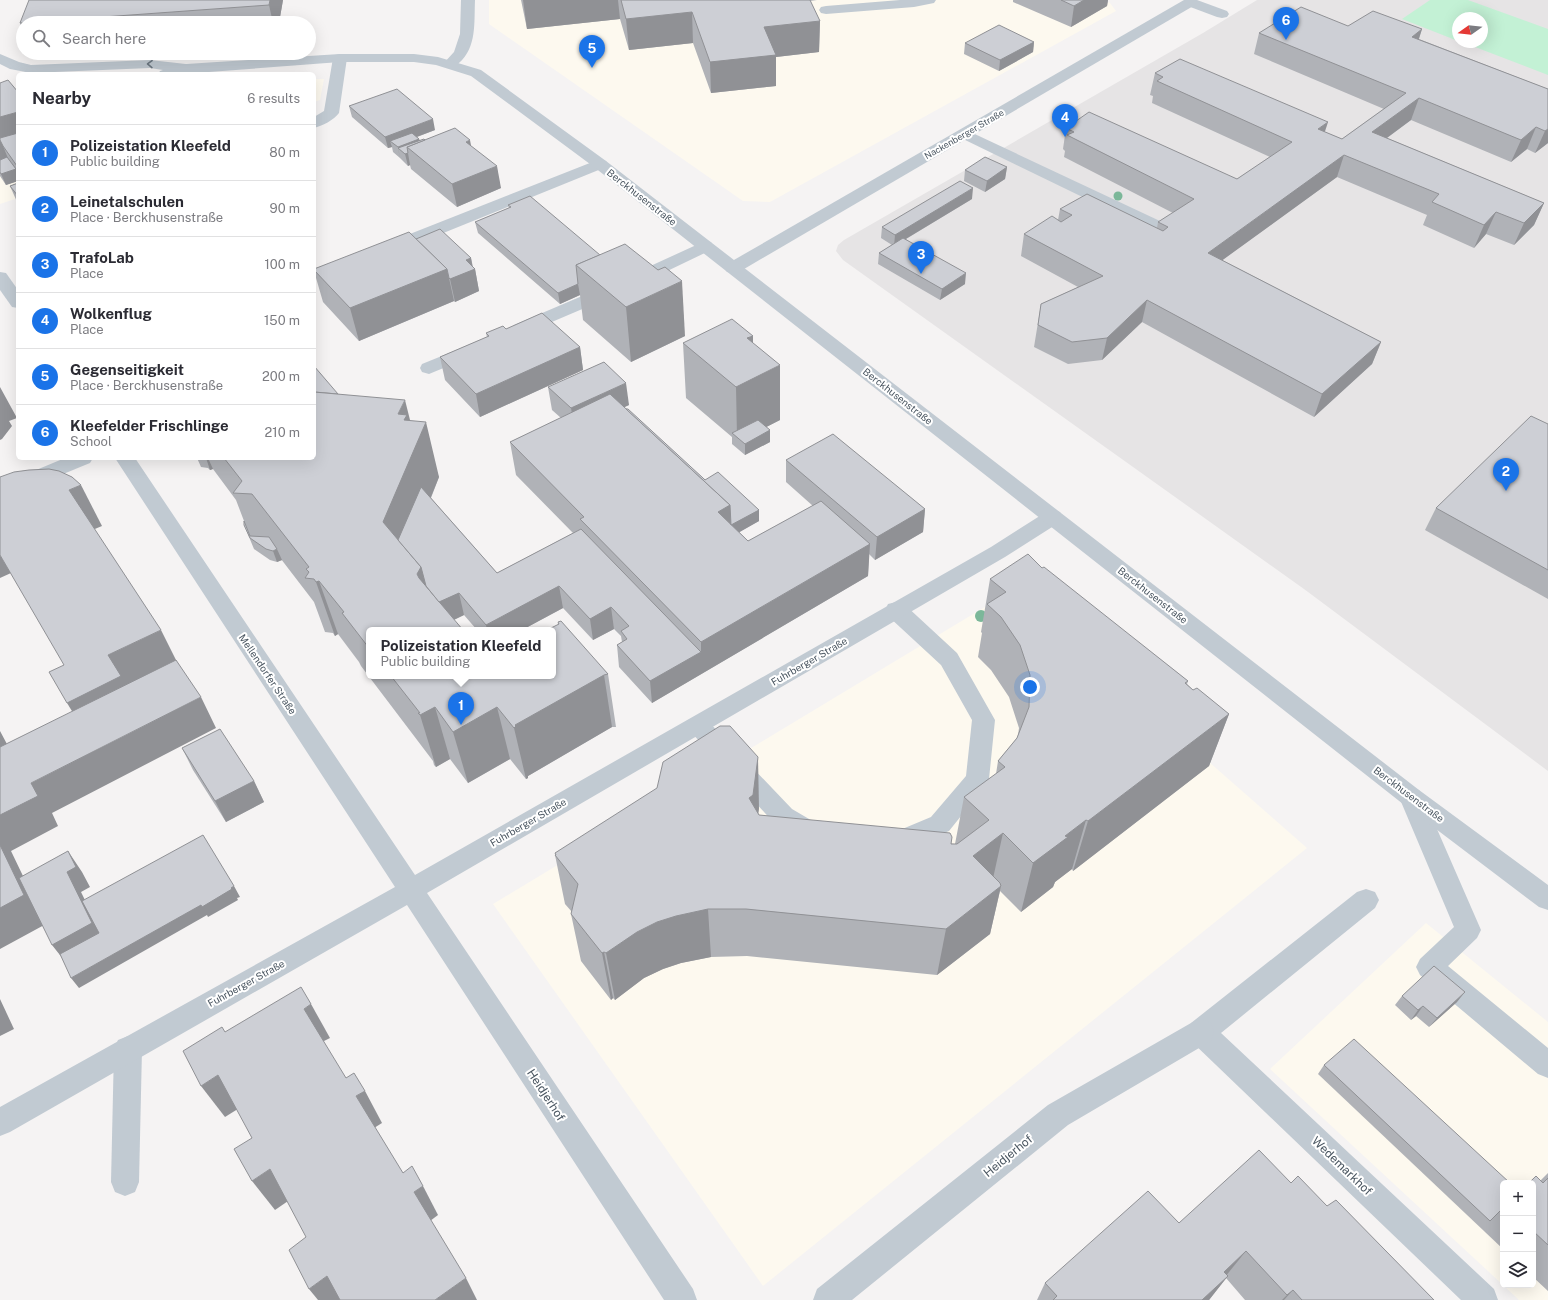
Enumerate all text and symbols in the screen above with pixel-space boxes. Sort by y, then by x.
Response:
pin: 6 [1273,7,1299,40]
north arrow [1452,12,1488,48]
search box [16,16,316,60]
icon: search [30,27,52,49]
text: Search here [62,30,146,47]
pin: 5 [579,35,605,68]
one-way arrow [147,60,153,69]
text: Nearby [32,88,91,108]
text: 6 results [247,91,300,106]
pin: 4 [1052,104,1078,137]
street label: Nackenberger Straße [922,107,1006,161]
text: Polizeistation Kleefeld [70,137,231,154]
text: 1 [42,145,48,160]
text: 80 m [269,145,300,160]
text: Public building [70,154,160,169]
street label: Berckhusenstraße [605,166,679,228]
text: Leinetalschulen [70,193,184,210]
text: 2 [41,201,49,216]
text: 90 m [270,201,300,216]
text: Place · Berckhusenstraße [70,210,223,225]
pin: 3 [908,241,934,274]
text: TrafoLab [70,249,134,266]
text: 3 [41,257,49,272]
text: 100 m [264,257,300,272]
text: Place [70,266,104,281]
text: Wolkenflug [70,305,152,322]
text: 4 [41,313,49,328]
text: 150 m [264,313,300,328]
text: Place [70,322,104,337]
text: Gegenseitigkeit [70,361,184,378]
street label: Berckhusenstraße [861,365,935,427]
text: 5 [41,369,49,384]
text: 200 m [262,369,300,384]
text: Place · Berckhusenstraße [70,378,223,393]
text: Kleefelder Frischlinge [70,417,229,434]
text: 6 [41,425,49,440]
text: 210 m [265,425,300,440]
text: School [70,434,112,449]
pin: 2 [1493,458,1519,491]
street label: Berckhusenstraße [1116,564,1190,626]
popup [366,627,556,679]
street label: Mellendorfer Straße [237,632,300,717]
street label: Fuhrberger Straße [769,634,850,688]
text: Polizeistation Kleefeld [381,637,541,654]
text: Public building [381,654,470,669]
your location [1020,677,1040,697]
pin: 1 [448,692,474,725]
street label: Berckhusenstraße [1371,764,1447,825]
street label: Fuhrberger Straße [488,795,569,849]
street label: Fuhrberger Straße [205,957,287,1009]
street label: Heidjerhof [524,1066,568,1124]
street label: Heidjerhof [981,1132,1035,1180]
street label: Wedemarkhof [1309,1134,1375,1198]
map controls [1500,1180,1536,1288]
button: + [1500,1180,1536,1216]
button: − [1500,1216,1536,1252]
button: layers [1500,1252,1536,1288]

